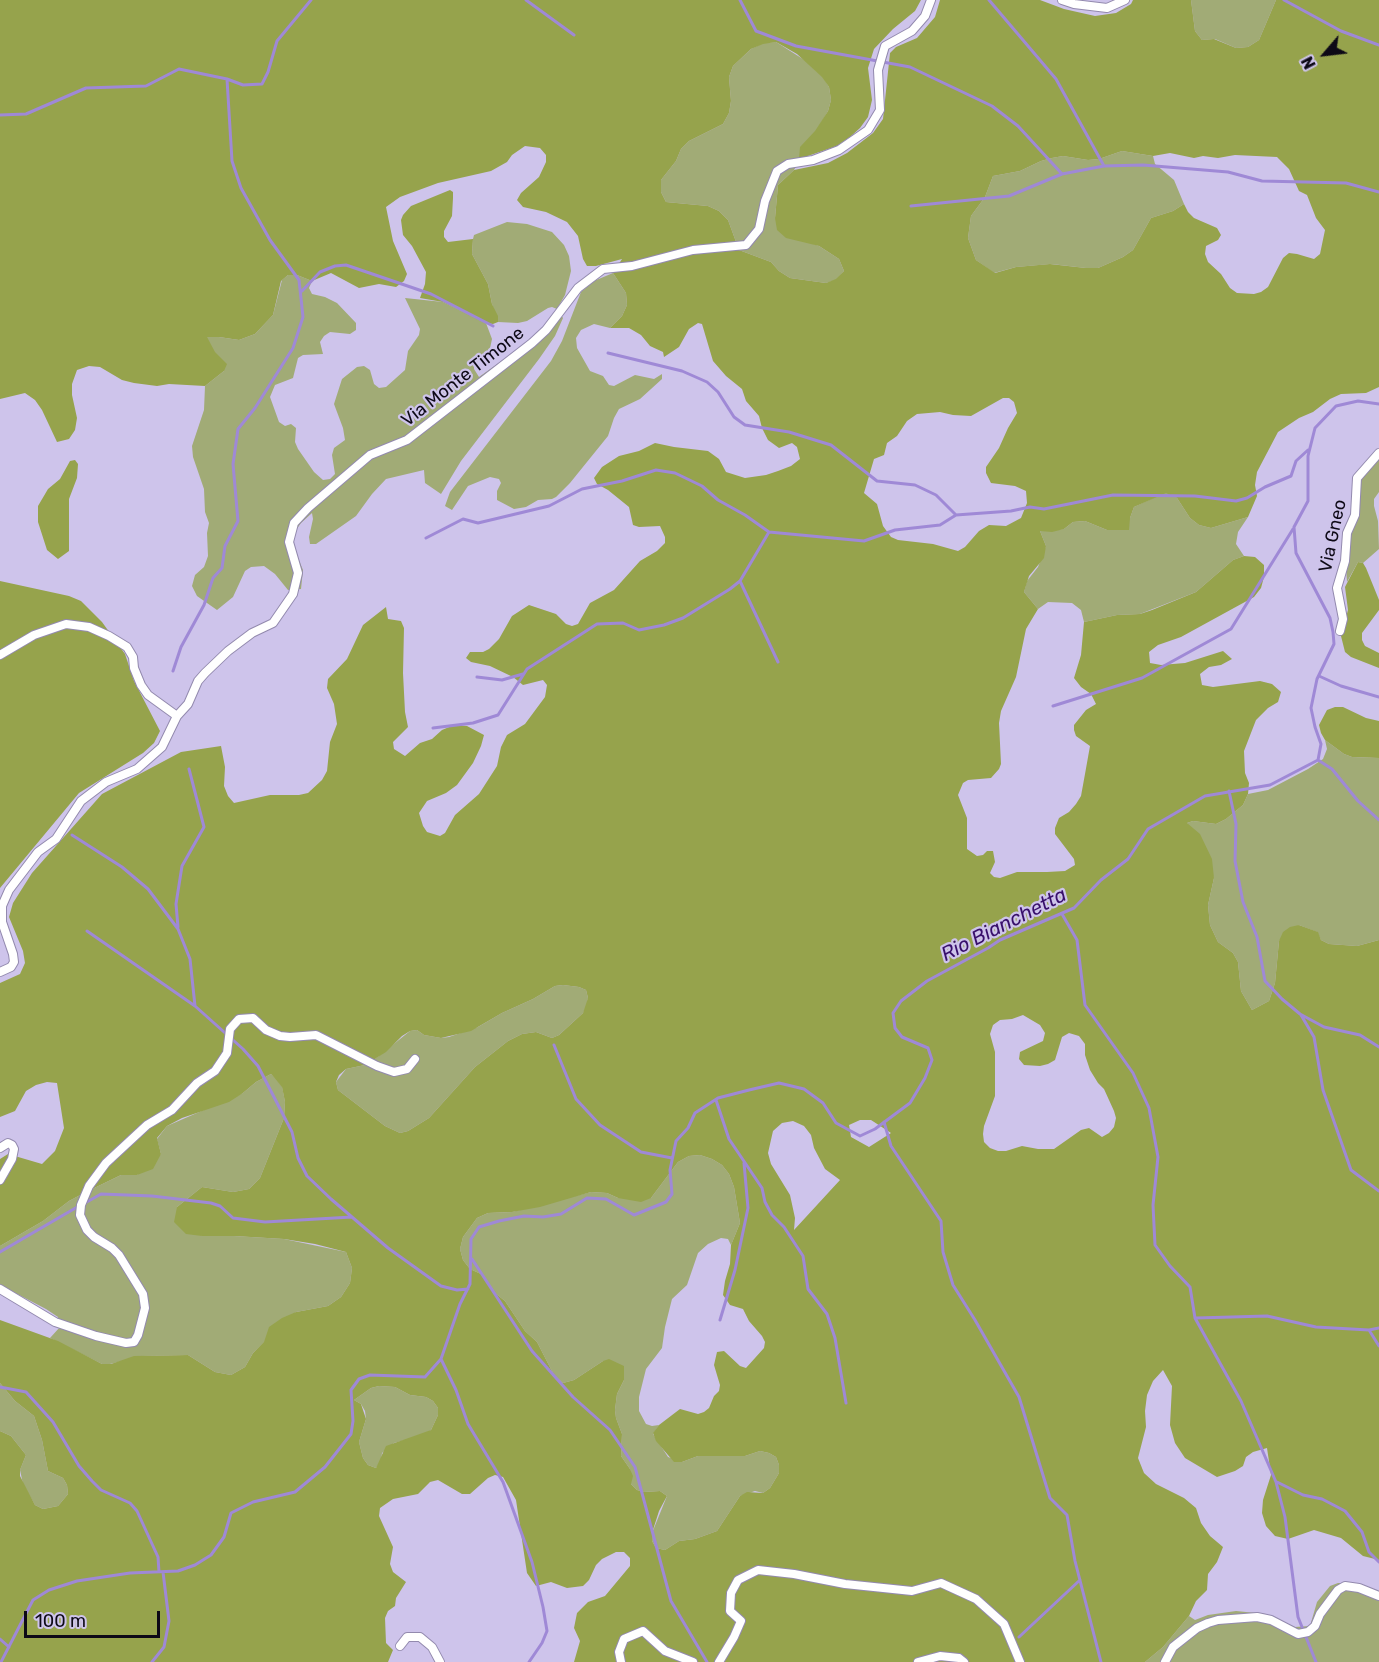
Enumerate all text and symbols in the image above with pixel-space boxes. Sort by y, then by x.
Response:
north arrow [1295,24,1355,84]
text: N [1298,53,1320,72]
street label: Via Monte Timone [397,322,529,432]
street label: Via Gneo [1315,498,1351,574]
water label: Rio Bianchetta [937,883,1071,967]
scale bar [27,1599,164,1637]
text: 100 m [35,1610,86,1632]

